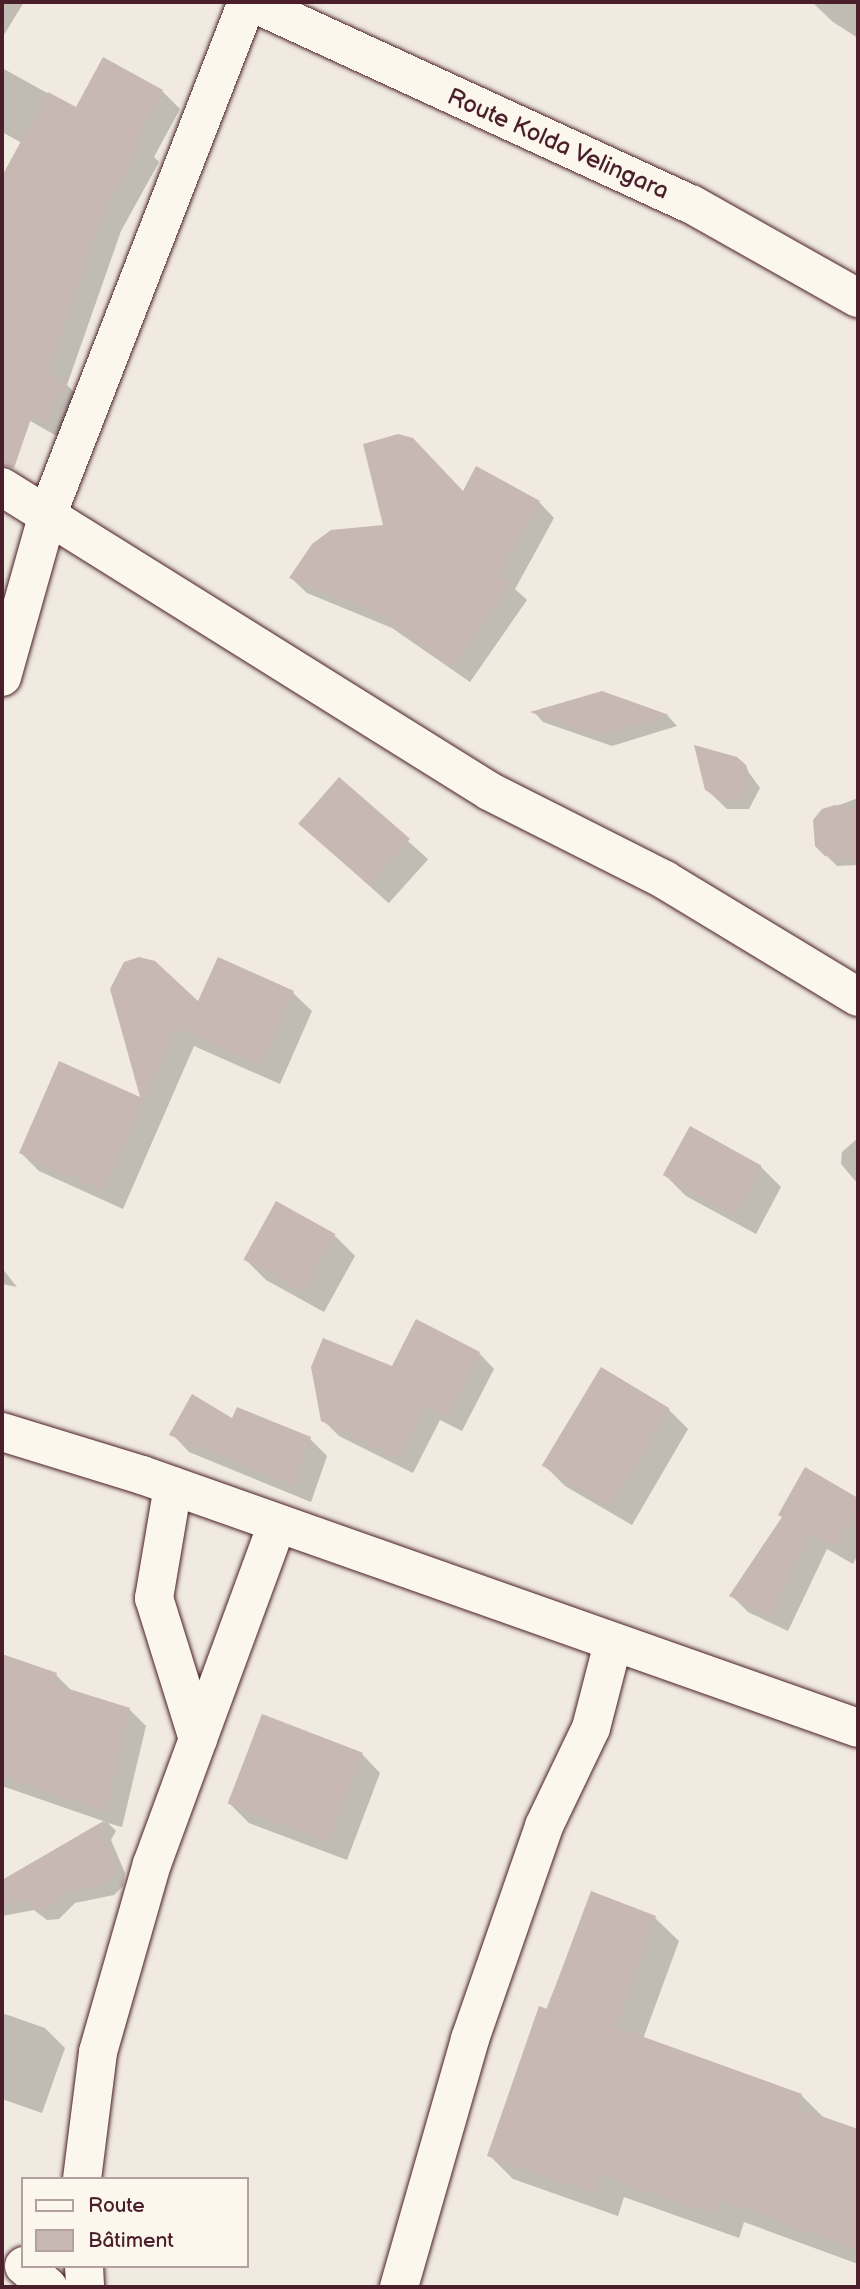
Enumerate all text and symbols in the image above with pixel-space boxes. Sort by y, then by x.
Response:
street label: Route Kolda Velingara [443,82,673,206]
legend [21,2177,248,2268]
text: Route [88,2193,145,2218]
text: Bâtiment [88,2228,174,2253]

